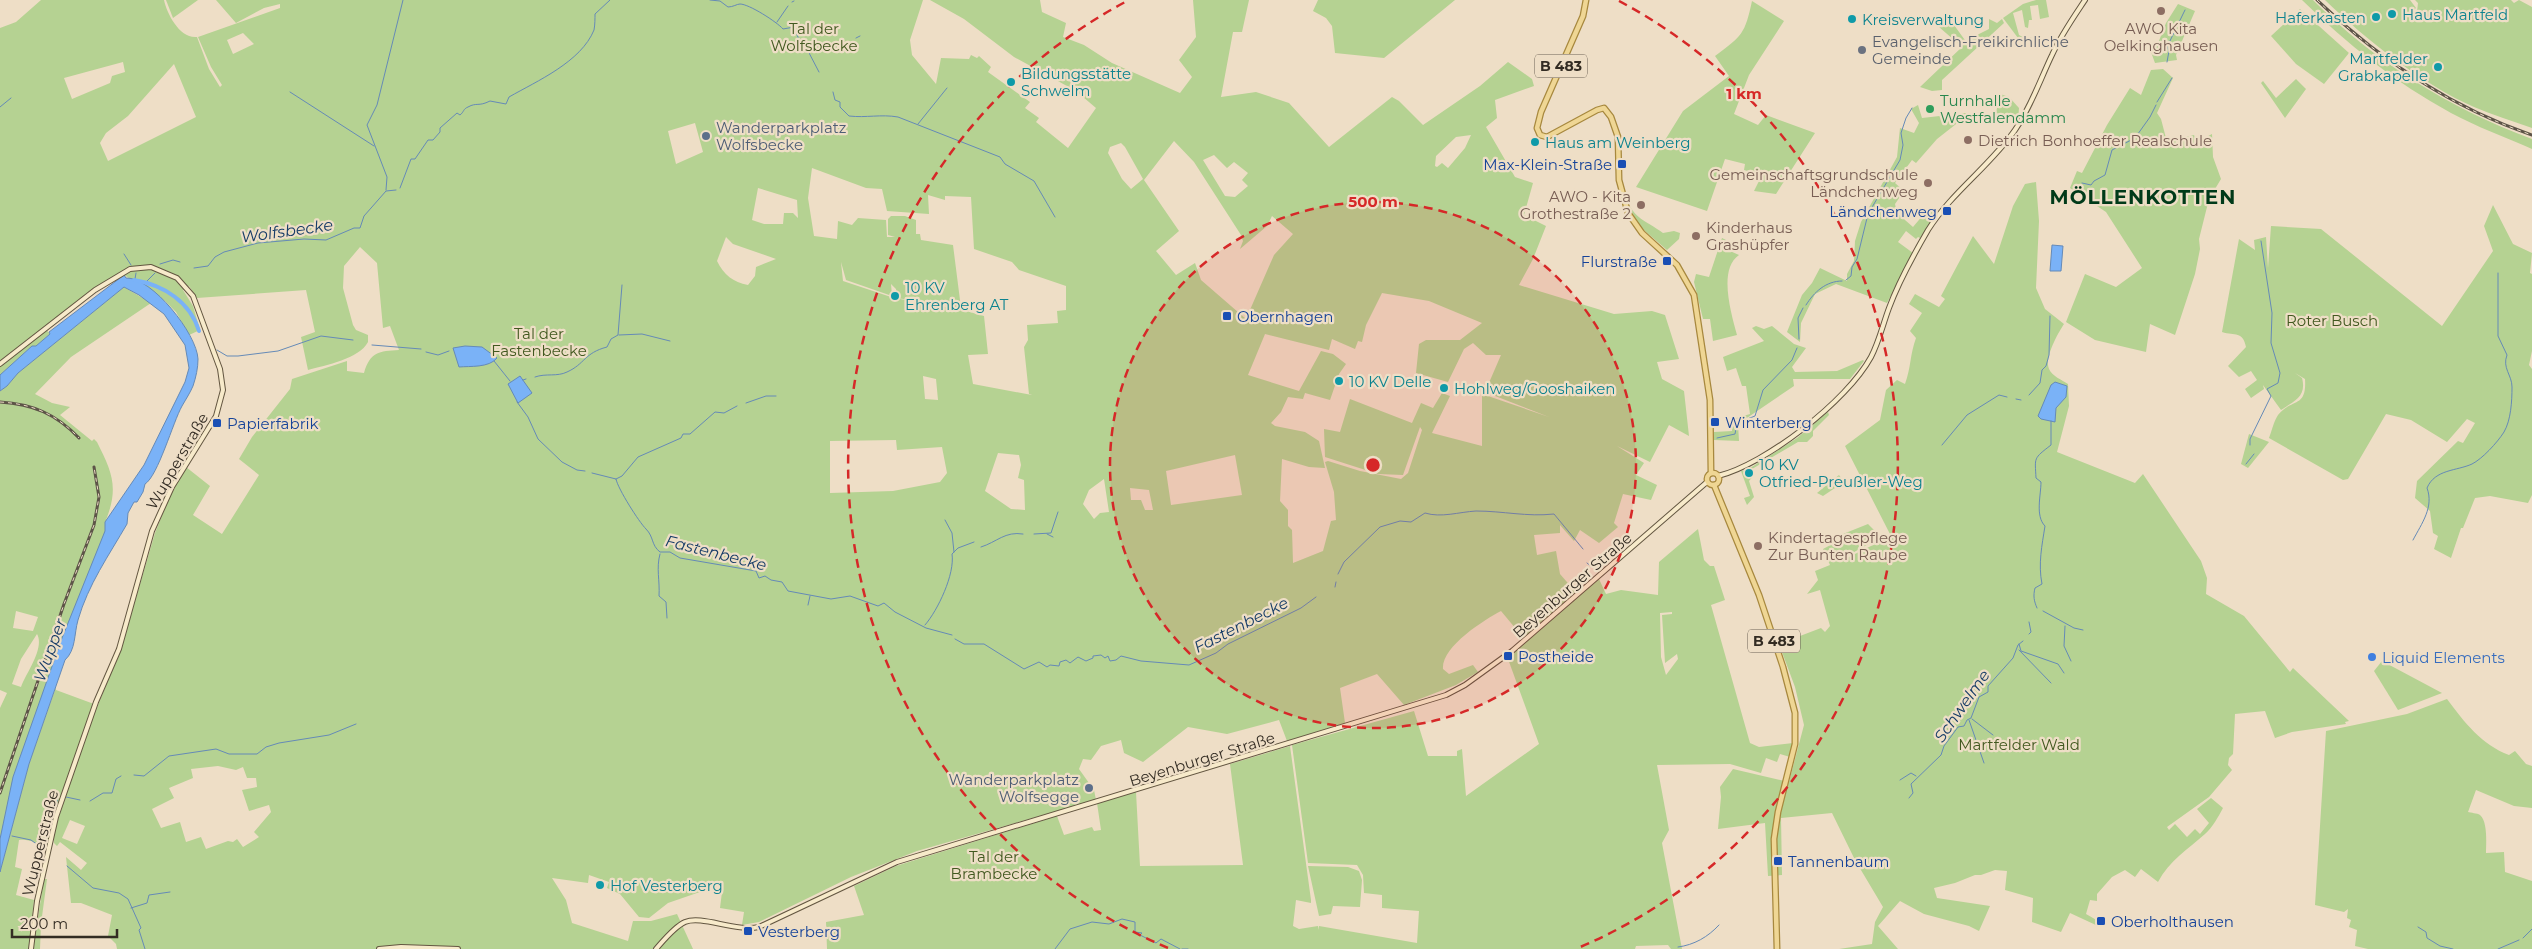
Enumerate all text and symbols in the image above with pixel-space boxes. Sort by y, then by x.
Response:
marker: AWO Kita Oelkinghausen [2155,5,2167,17]
place label: Haus Martfeld [2402,5,2508,24]
place label: Haferkasten [2275,8,2366,27]
marker: Haus Martfeld [2386,8,2398,20]
place label: Kreisverwaltung [1862,10,1984,29]
marker: Haferkasten [2370,11,2382,23]
marker: Kreisverwaltung [1846,13,1858,25]
park label: Tal der Wolfsbecke [771,19,857,55]
place label: AWO Kita Oelkinghausen [2104,19,2218,55]
place label: Evangelisch-Freikirchliche Gemeinde [1872,32,2069,68]
marker: Evangelisch-Freikirchliche Gemeinde [1856,44,1868,56]
place label: Martfelder Grabkapelle [2338,49,2428,85]
road number: B 483 [1535,54,1587,78]
marker: Martfelder Grabkapelle [2432,61,2444,73]
place label: Bildungsstätte Schwelm [1021,64,1131,100]
marker: Bildungsstätte Schwelm [1005,76,1017,88]
text: 1 km [1726,84,1762,103]
place label: Turnhalle Westfalendamm [1940,91,2066,127]
marker: Turnhalle Westfalendamm [1924,103,1936,115]
place label: Wanderparkplatz Wolfsbecke [716,118,847,154]
marker: Wanderparkplatz Wolfsbecke [700,130,712,142]
place label: Dietrich Bonhoeffer Realschule [1978,131,2212,150]
place label: Haus am Weinberg [1545,133,1690,152]
marker: Dietrich Bonhoeffer Realschule [1962,134,1974,146]
marker: Haus am Weinberg [1529,136,1541,148]
place label: Max-Klein-Straße [1483,155,1612,174]
marker: Max-Klein-Straße [1616,158,1628,170]
place label: Gemeinschaftsgrundschule Ländchenweg [1709,165,1918,201]
marker: Gemeinschaftsgrundschule Ländchenweg [1922,177,1934,189]
district label: MÖLLENKOTTEN [2050,185,2236,209]
place label: AWO - Kita Grothestraße 2 [1520,187,1631,223]
text: 500 m [1348,192,1398,211]
marker: AWO - Kita Grothestraße 2 [1635,199,1647,211]
place label: Ländchenweg [1829,202,1937,221]
marker: Ländchenweg [1941,205,1953,217]
water label: Wolfsbecke [240,215,334,247]
place label: Kinderhaus Grashüpfer [1706,218,1792,254]
marker: Kinderhaus Grashüpfer [1690,230,1702,242]
place label: Flurstraße [1581,252,1657,271]
marker: Flurstraße [1661,255,1673,267]
place label: 10 KV Ehrenberg AT [905,278,1009,314]
marker: 10 KV Ehrenberg AT [889,290,901,302]
place label: Obernhagen [1237,307,1333,326]
marker: Obernhagen [1221,310,1233,322]
park label: Roter Busch [2286,311,2378,330]
park label: Tal der Fastenbecke [491,324,587,360]
place label: 10 KV Delle [1349,372,1431,391]
marker: 10 KV Delle [1333,375,1345,387]
place label: Hohlweg/Gooshaiken [1454,379,1615,398]
marker: Hohlweg/Gooshaiken [1438,382,1450,394]
street label: Wupperstraße [142,409,212,513]
place label: Winterberg [1725,413,1812,432]
place label: Papierfabrik [227,414,319,433]
marker: Winterberg [1709,416,1721,428]
marker: Papierfabrik [211,417,223,429]
place label: 10 KV Otfried-Preußler-Weg [1759,455,1923,491]
centre of rings [1364,456,1382,474]
marker: 10 KV Otfried-Preußler-Weg [1743,467,1755,479]
street label: Beyenburger Straße [1509,528,1635,642]
place label: Kindertagespflege Zur Bunten Raupe [1768,528,1907,564]
water label: Fastenbecke [664,531,768,575]
marker: Kindertagespflege Zur Bunten Raupe [1752,540,1764,552]
water label: Fastenbecke [1191,593,1291,657]
water label: Wupper [30,615,70,684]
road number: B 483 [1748,630,1800,652]
place label: Postheide [1518,647,1594,666]
place label: Liquid Elements [2382,648,2505,667]
marker: Postheide [1502,650,1514,662]
marker: Liquid Elements [2366,651,2378,663]
water label: Schwelme [1930,666,1994,746]
street label: Beyenburger Straße [1127,728,1277,790]
park label: Martfelder Wald [1958,735,2080,754]
place label: Wanderparkplatz Wolfsegge [949,770,1079,806]
marker: Wanderparkplatz Wolfsegge [1083,782,1095,794]
street label: Wupperstraße [18,788,62,898]
park label: Tal der Brambecke [951,847,1037,883]
place label: Tannenbaum [1788,852,1889,871]
marker: Tannenbaum [1772,855,1784,867]
place label: Hof Vesterberg [610,876,723,895]
marker: Hof Vesterberg [594,879,606,891]
scale bar [12,906,118,938]
place label: Oberholthausen [2111,912,2234,931]
text: 200 m [20,914,68,933]
marker: Oberholthausen [2095,915,2107,927]
place label: Vesterberg [758,922,840,941]
marker: Vesterberg [742,925,754,937]

